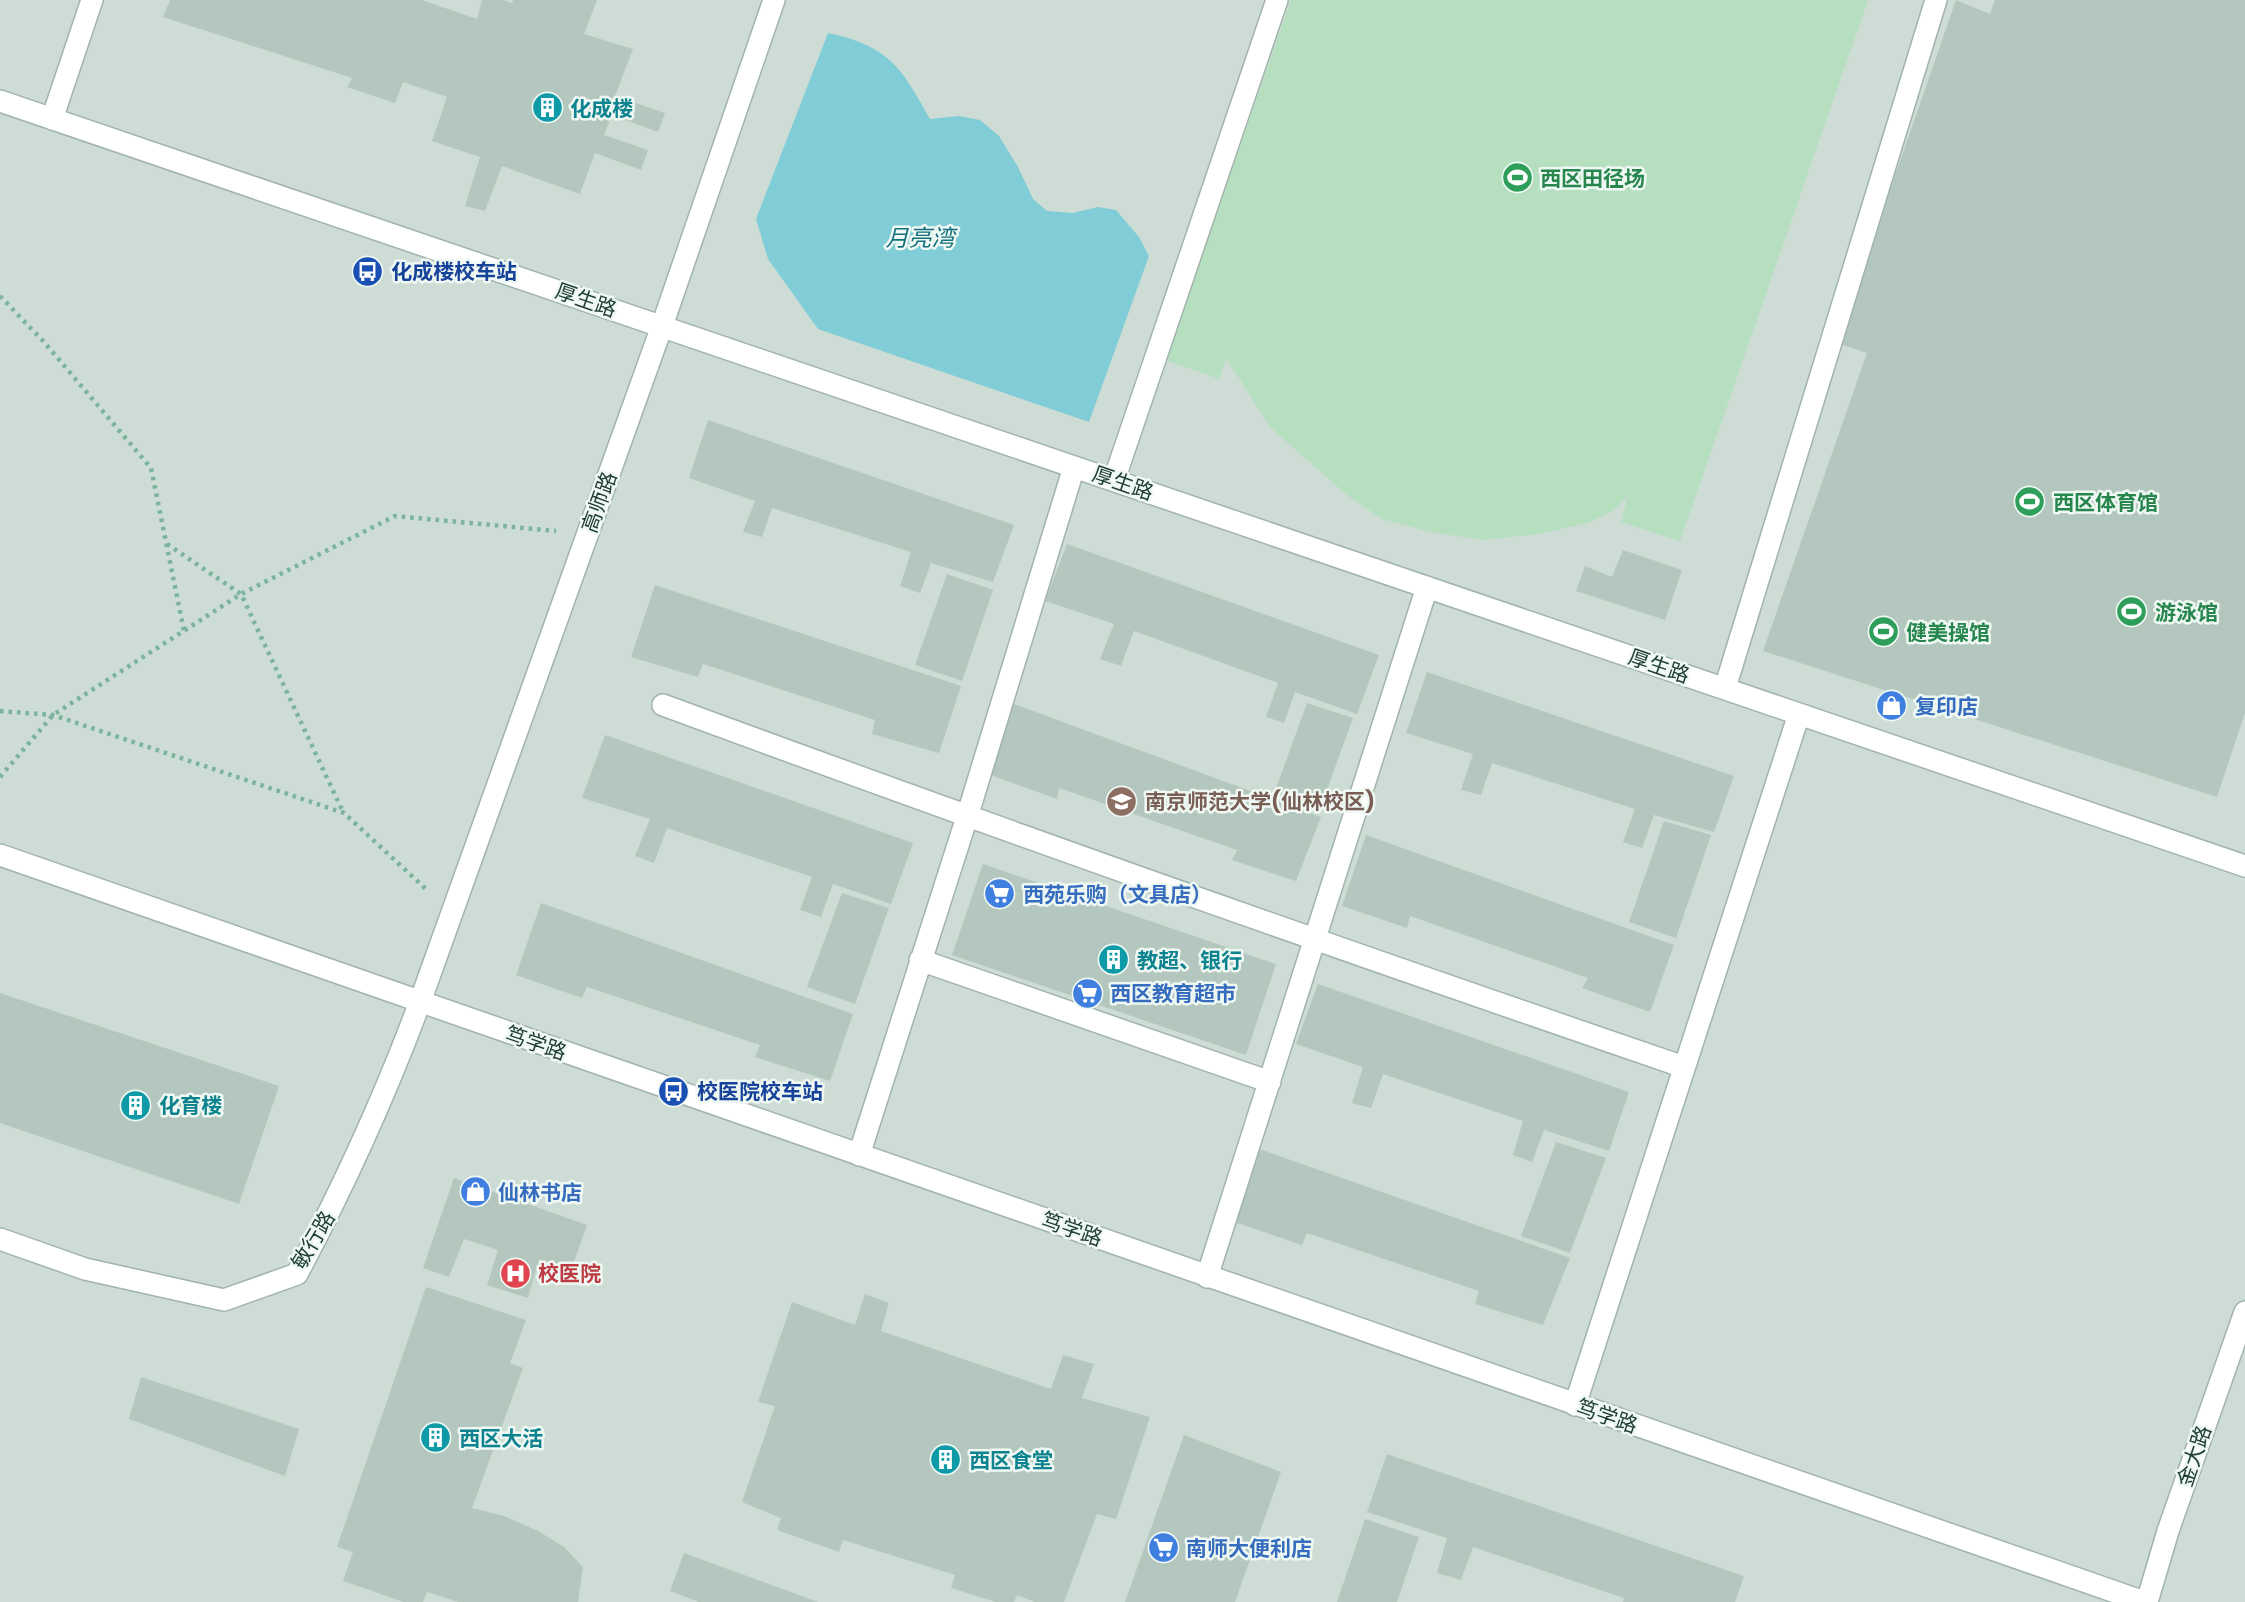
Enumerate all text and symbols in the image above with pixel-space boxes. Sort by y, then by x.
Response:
building icon: 化成楼 [530,91,564,125]
place label: 化成楼 [570,94,633,123]
sports icon: 西区田径场 [1500,161,1534,195]
place label: 西区田径场 [1540,164,1645,193]
water label: 月亮湾 [886,222,959,254]
bus stop icon: 化成楼校车站 [351,254,385,288]
place label: 化成楼校车站 [391,257,517,286]
street label: 厚生路 [551,276,621,324]
street label: 厚生路 [1088,459,1158,507]
street label: 高师路 [575,467,623,537]
sports icon: 西区体育馆 [2013,485,2047,519]
place label: 西区体育馆 [2053,488,2158,517]
sports icon: 游泳馆 [2115,595,2149,629]
place label: 游泳馆 [2155,598,2218,627]
sports icon: 健美操馆 [1866,615,1900,649]
place label: 健美操馆 [1906,618,1990,647]
street label: 厚生路 [1624,642,1694,690]
shop icon: 复印店 [1875,689,1909,723]
place label: 复印店 [1915,692,1978,721]
school or university icon: 南京师范大学(仙林校区) [1105,784,1139,818]
place label: 南京师范大学(仙林校区) [1145,787,1375,816]
supermarket icon: 西苑乐购（文具店） [983,877,1017,911]
place label: 西苑乐购（文具店） [1023,880,1212,909]
building icon: 教超、银行 [1097,943,1131,977]
place label: 教超、银行 [1137,946,1242,975]
supermarket icon: 西区教育超市 [1070,976,1104,1010]
place label: 西区教育超市 [1110,979,1236,1008]
street label: 笃学路 [501,1019,571,1067]
bus stop icon: 校医院校车站 [657,1074,691,1108]
place label: 校医院校车站 [697,1077,823,1106]
building icon: 化育楼 [119,1088,153,1122]
place label: 化育楼 [159,1091,222,1120]
shop icon: 仙林书店 [458,1175,492,1209]
place label: 仙林书店 [498,1178,582,1207]
street label: 笃学路 [1037,1205,1107,1253]
street label: 敏行路 [284,1206,342,1274]
hospital icon: 校医院 [498,1256,532,1290]
place label: 校医院 [538,1259,601,1288]
street label: 笃学路 [1572,1392,1642,1440]
building icon: 西区大活 [419,1421,453,1455]
street label: 金大路 [2170,1421,2218,1491]
place label: 西区大活 [459,1424,543,1453]
building icon: 西区食堂 [929,1443,963,1477]
place label: 西区食堂 [969,1446,1053,1475]
supermarket icon: 南师大便利店 [1146,1531,1180,1565]
place label: 南师大便利店 [1186,1534,1312,1563]

